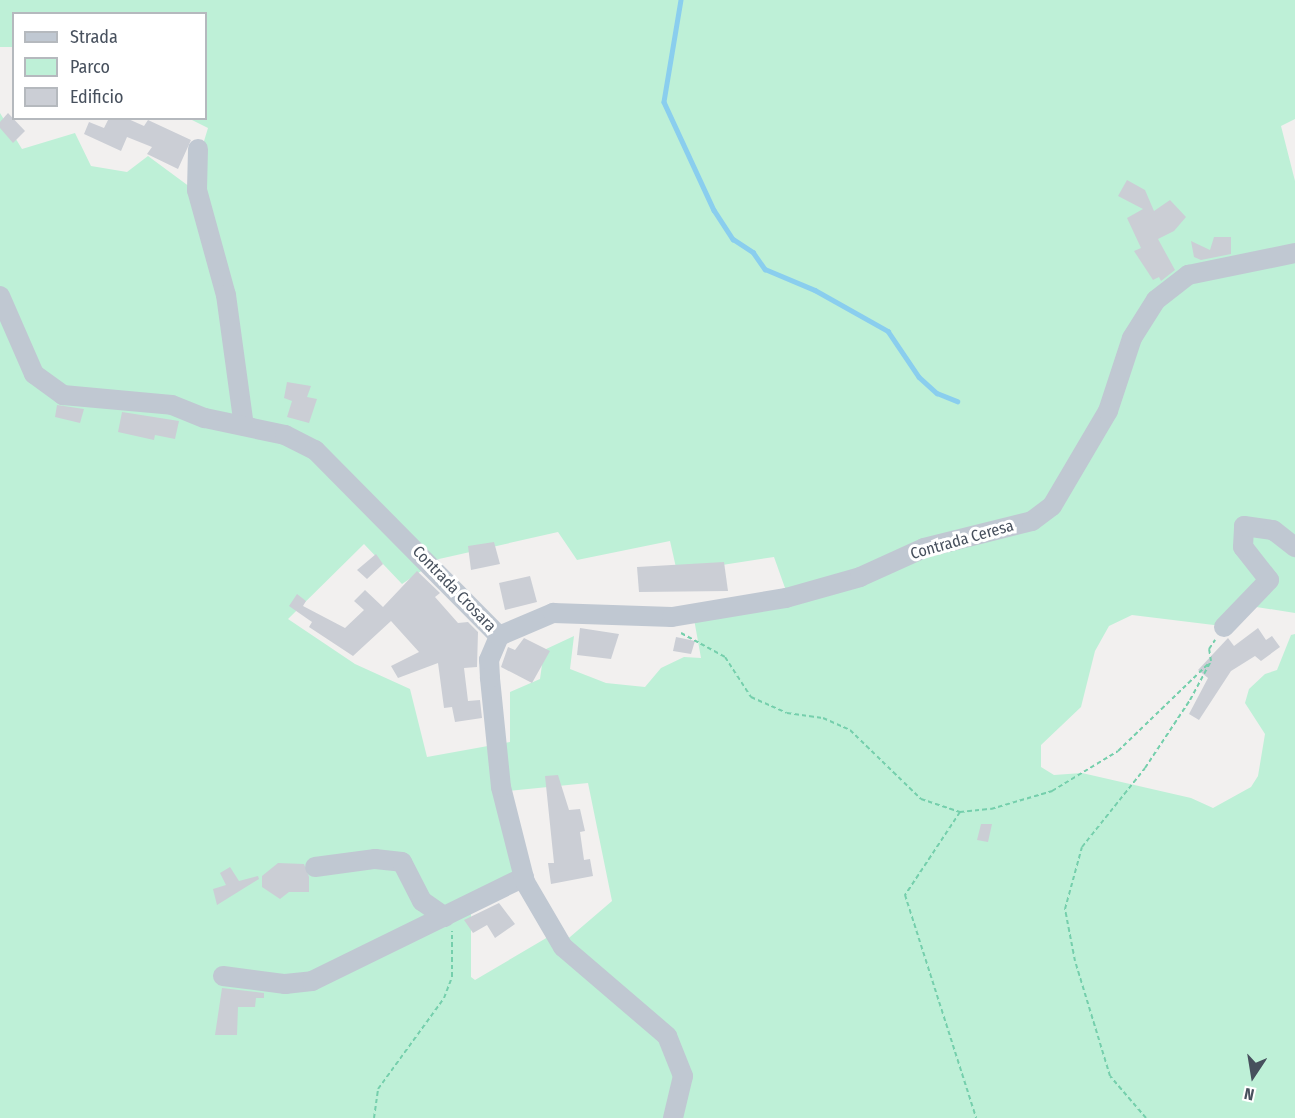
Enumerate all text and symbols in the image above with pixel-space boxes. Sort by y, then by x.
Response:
legend [12,12,207,120]
text: Strada [70,26,118,48]
text: Parco [70,56,110,78]
text: Edificio [70,86,123,108]
street label: Contrada Ceresa [908,516,1016,564]
street label: Contrada Crosara [408,542,500,636]
north arrow [1223,1046,1283,1106]
text: N [1242,1084,1256,1104]

